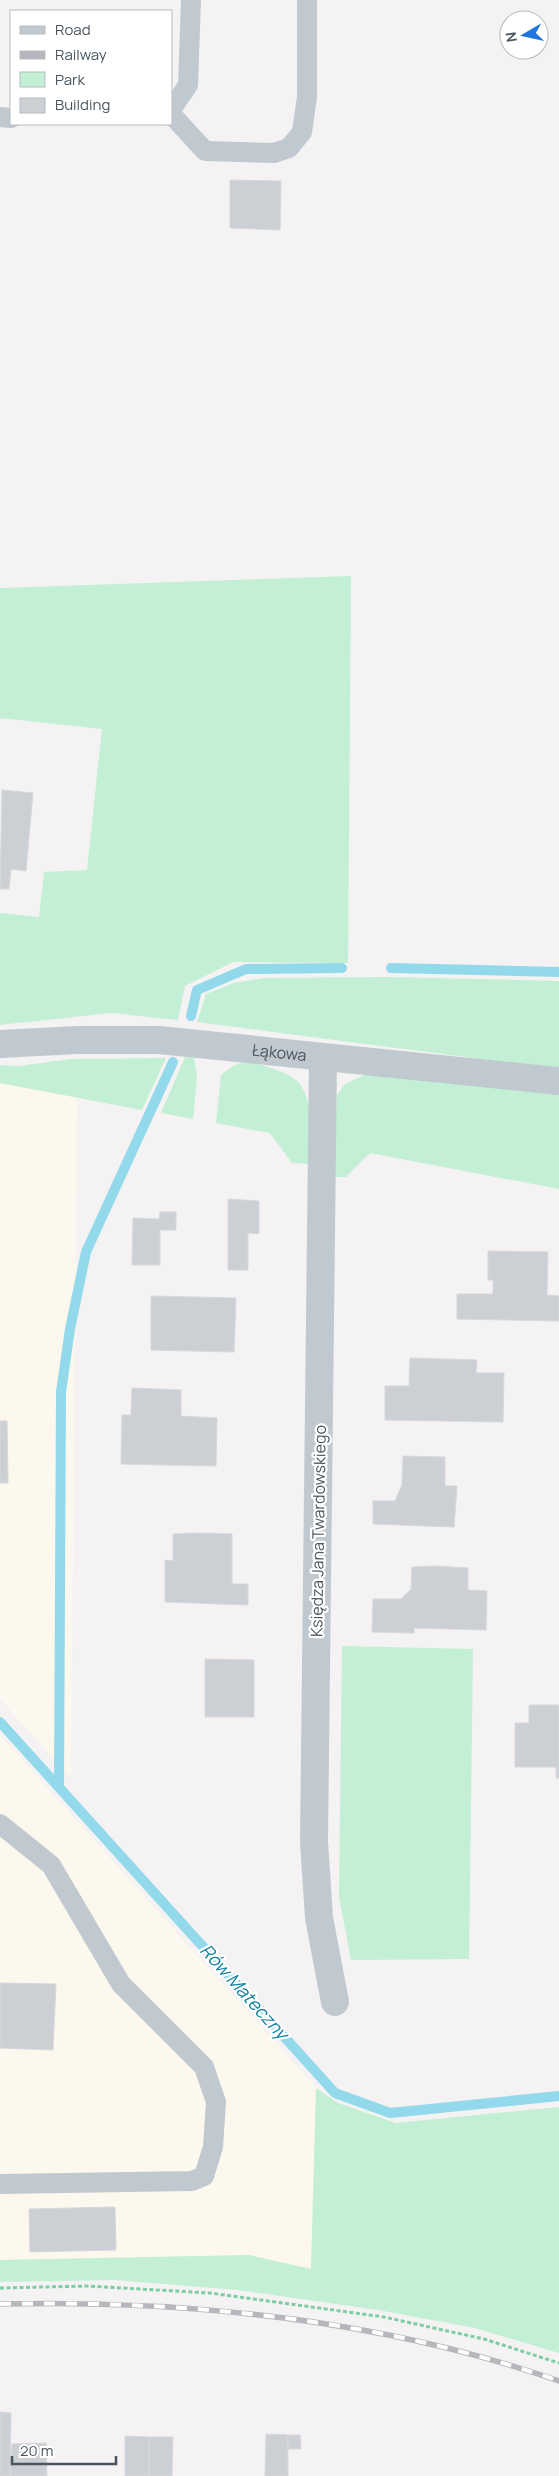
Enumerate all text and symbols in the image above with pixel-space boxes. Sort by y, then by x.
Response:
legend [10,10,172,125]
north arrow [499,10,549,60]
text: Road [55,19,91,40]
text: N [500,31,521,44]
text: Railway [55,44,107,65]
text: Park [55,69,85,90]
text: Building [55,94,110,115]
street label: Łąkowa [251,1039,308,1066]
street label: Księdza Jana Twardowskiego [305,1425,331,1637]
water label: Rów Mateczny [195,1938,296,2046]
scale bar [12,2434,116,2466]
text: 20 m [20,2440,53,2461]

